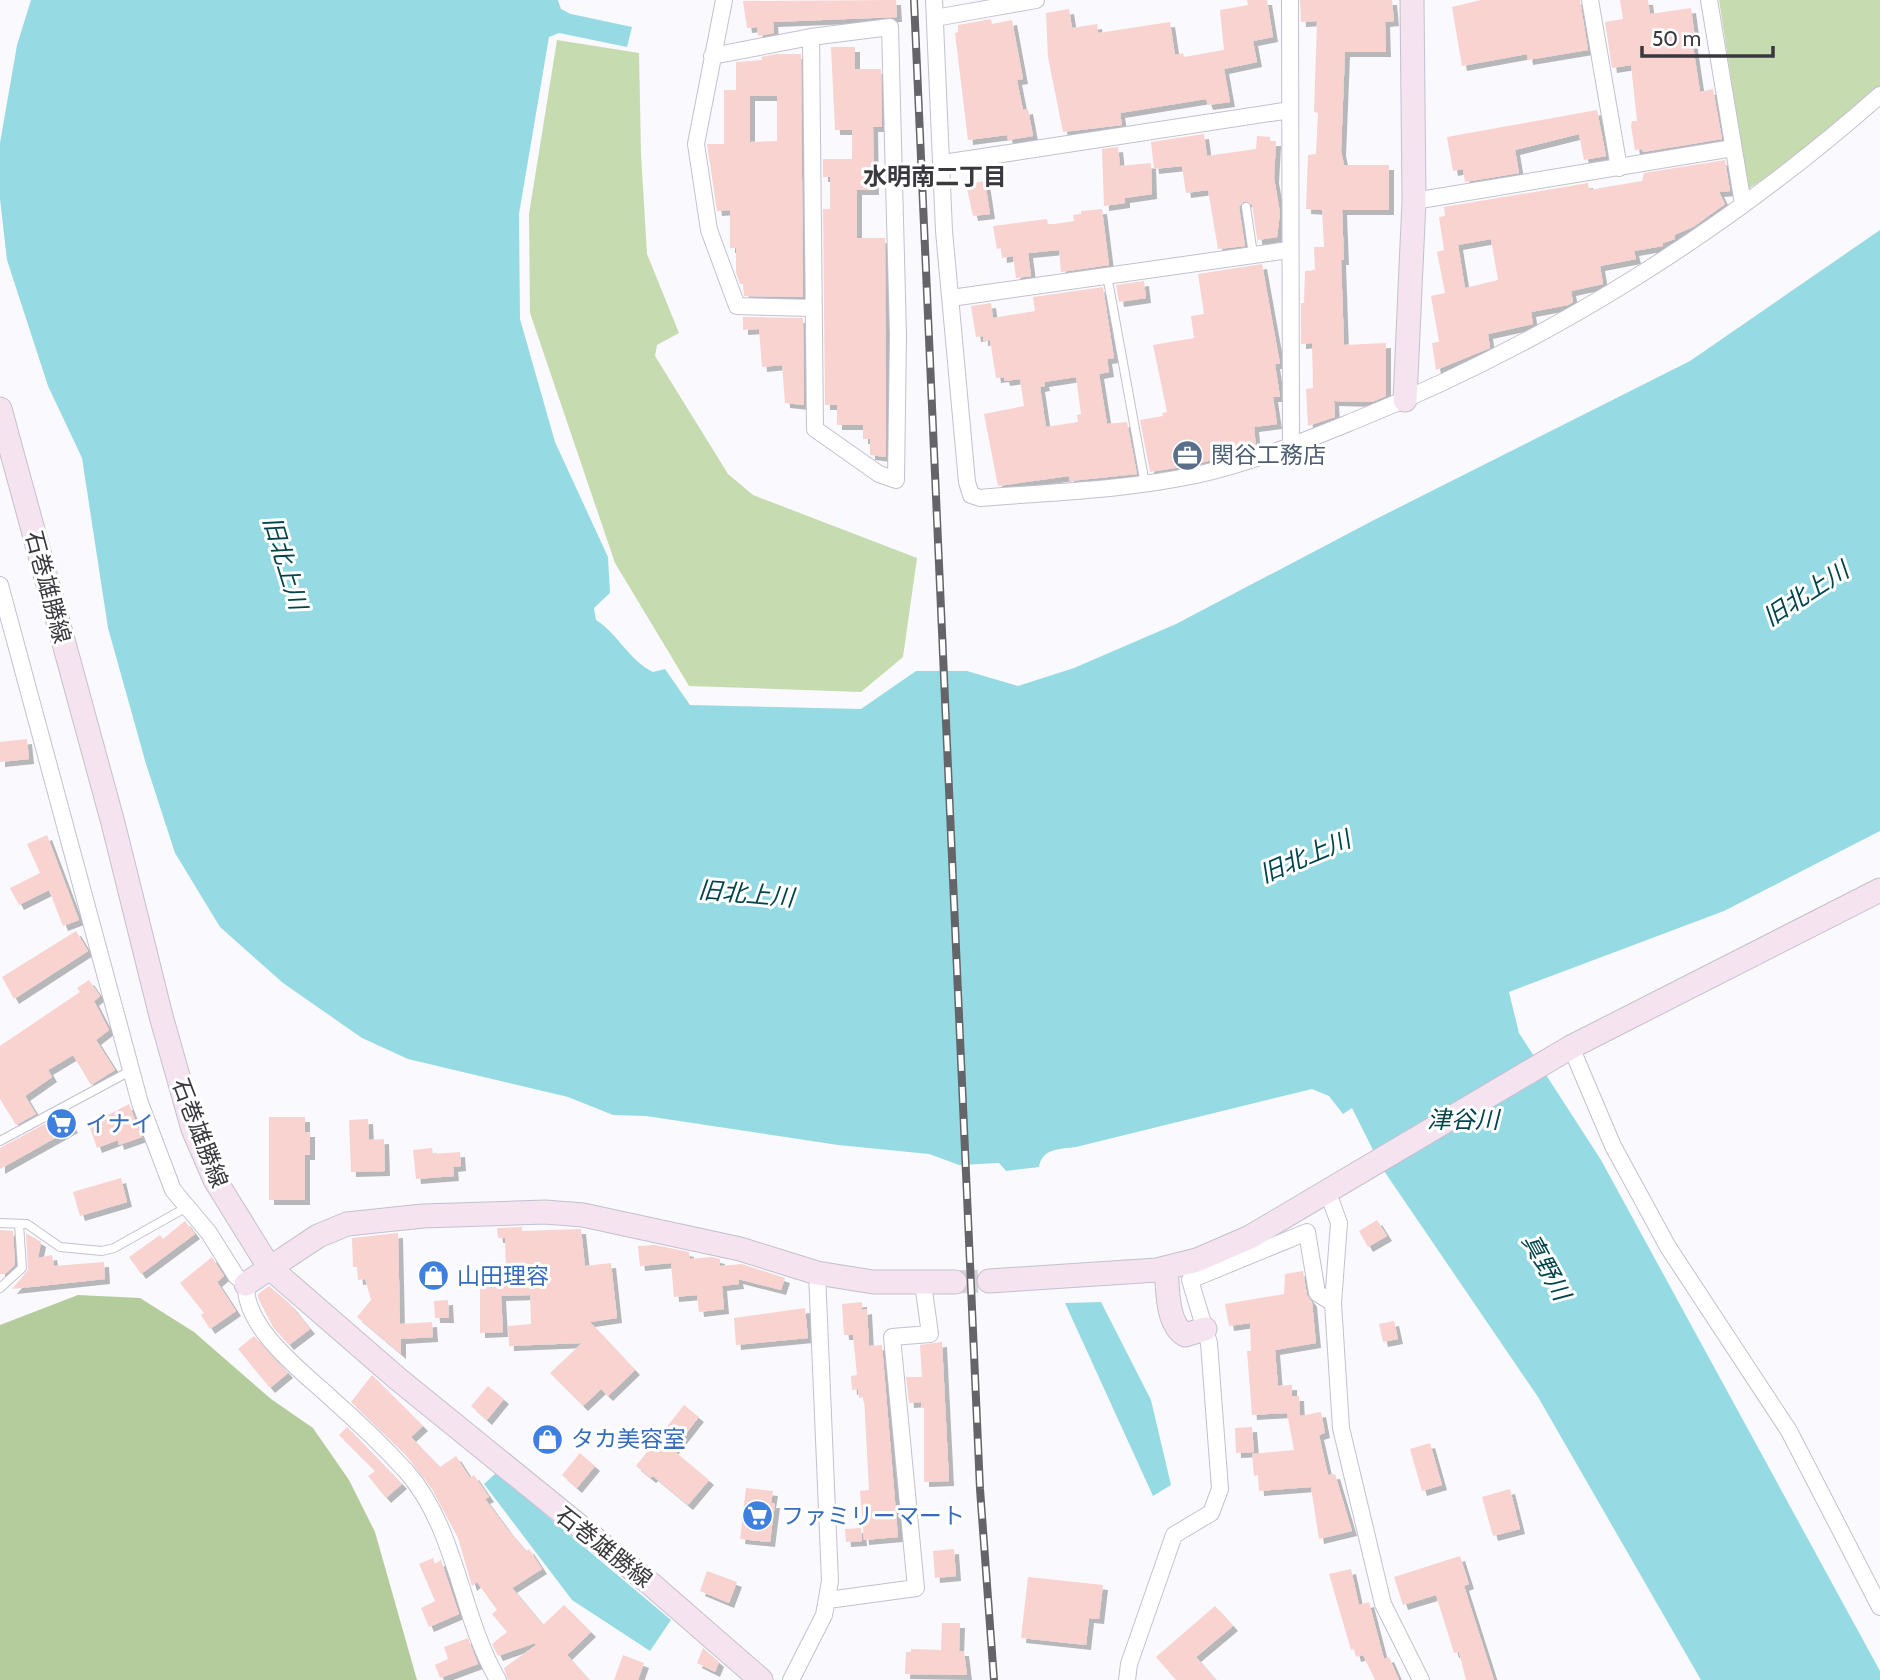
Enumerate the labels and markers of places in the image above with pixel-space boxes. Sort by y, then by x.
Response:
office icon: 関谷工務店 [1171,438,1205,472]
place label: 関谷工務店 [1211,441,1326,469]
supermarket icon: イナイ [45,1107,79,1141]
place label: イナイ [85,1110,154,1138]
shop icon: 山田理容 [417,1259,451,1293]
place label: 山田理容 [457,1262,549,1290]
shop icon: タカ美容室 [531,1422,565,1456]
place label: タカ美容室 [571,1425,686,1453]
supermarket icon: ファミリーマート [741,1499,775,1533]
place label: ファミリーマート [781,1502,965,1530]

